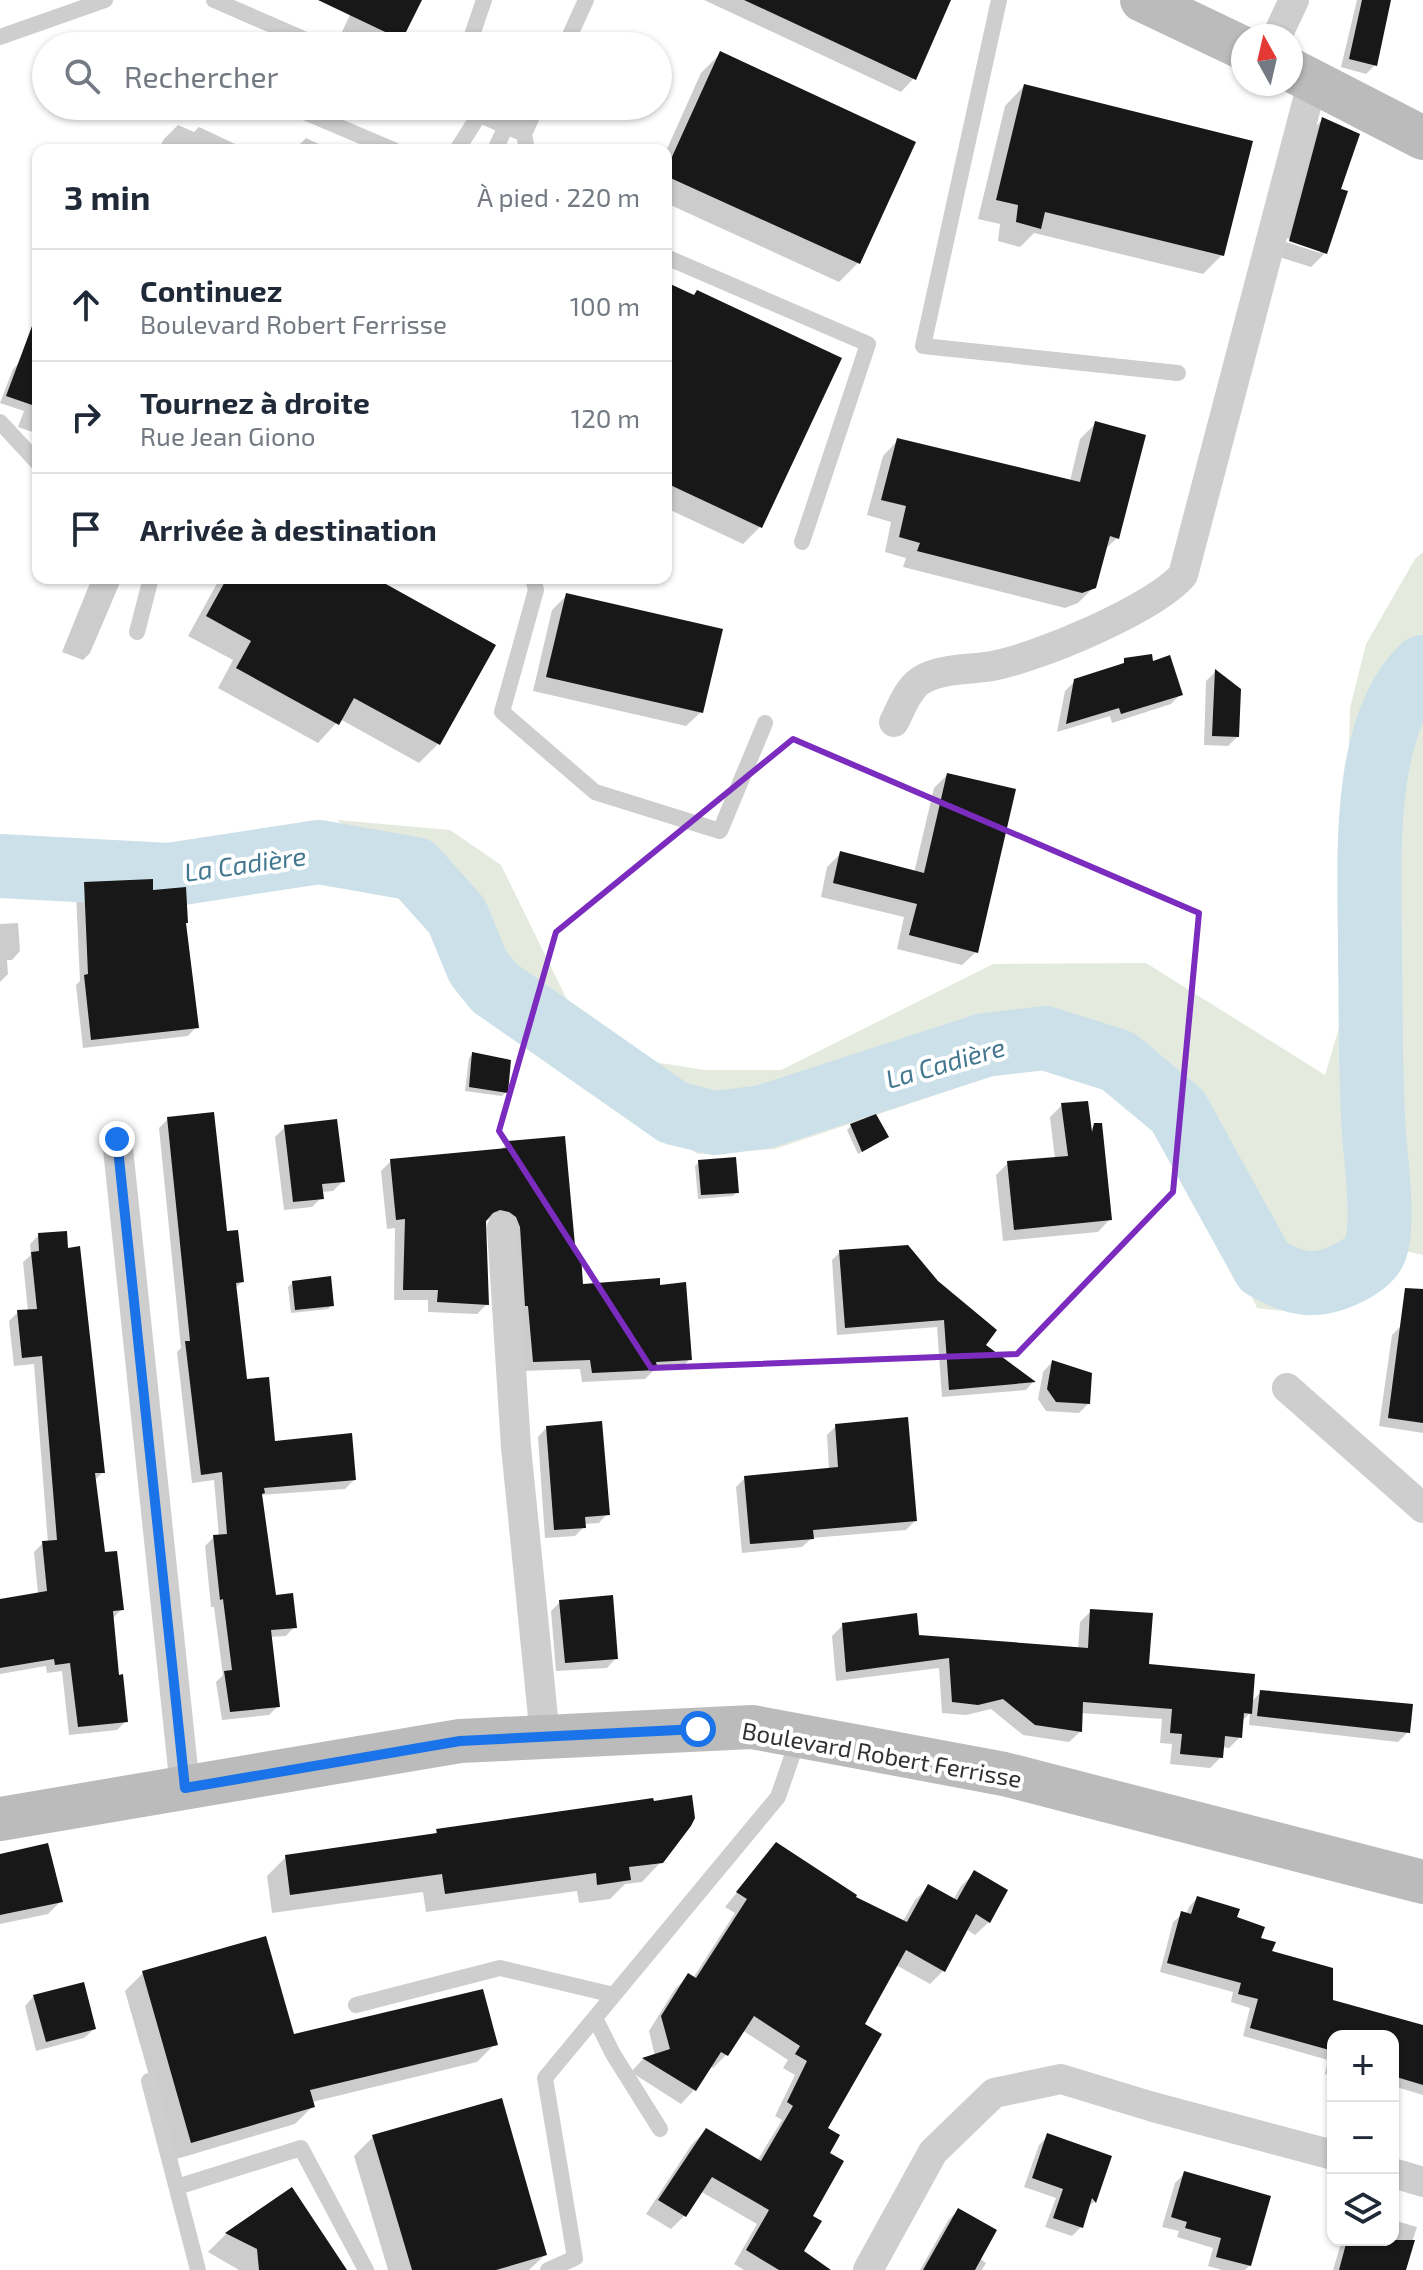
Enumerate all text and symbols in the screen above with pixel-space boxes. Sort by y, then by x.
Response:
north arrow [1231,24,1303,96]
search box [32,32,672,120]
icon: search [60,54,104,98]
text: Rechercher [124,58,279,94]
text: 3 min [64,176,150,217]
text: À pied · 220 m [477,181,640,212]
text: Continuez [140,272,282,308]
icon: ahead [64,283,108,327]
text: 100 m [570,290,640,321]
text: Boulevard Robert Ferrisse [140,308,447,339]
text: Tournez à droite [140,384,370,420]
icon: right [64,395,108,439]
text: 120 m [571,402,640,433]
text: Rue Jean Giono [140,420,316,451]
icon: arrive [64,507,108,551]
text: Arrivée à destination [140,511,437,547]
water label: La Cadière [182,839,308,887]
water label: La Cadière [882,1030,1008,1094]
route end [99,1121,135,1157]
route start [680,1711,716,1747]
street label: Boulevard Robert Ferrisse [740,1715,1024,1793]
map controls [1327,2030,1399,2246]
button: + [1327,2030,1399,2102]
button: − [1327,2102,1399,2174]
button: layers [1327,2174,1399,2246]

